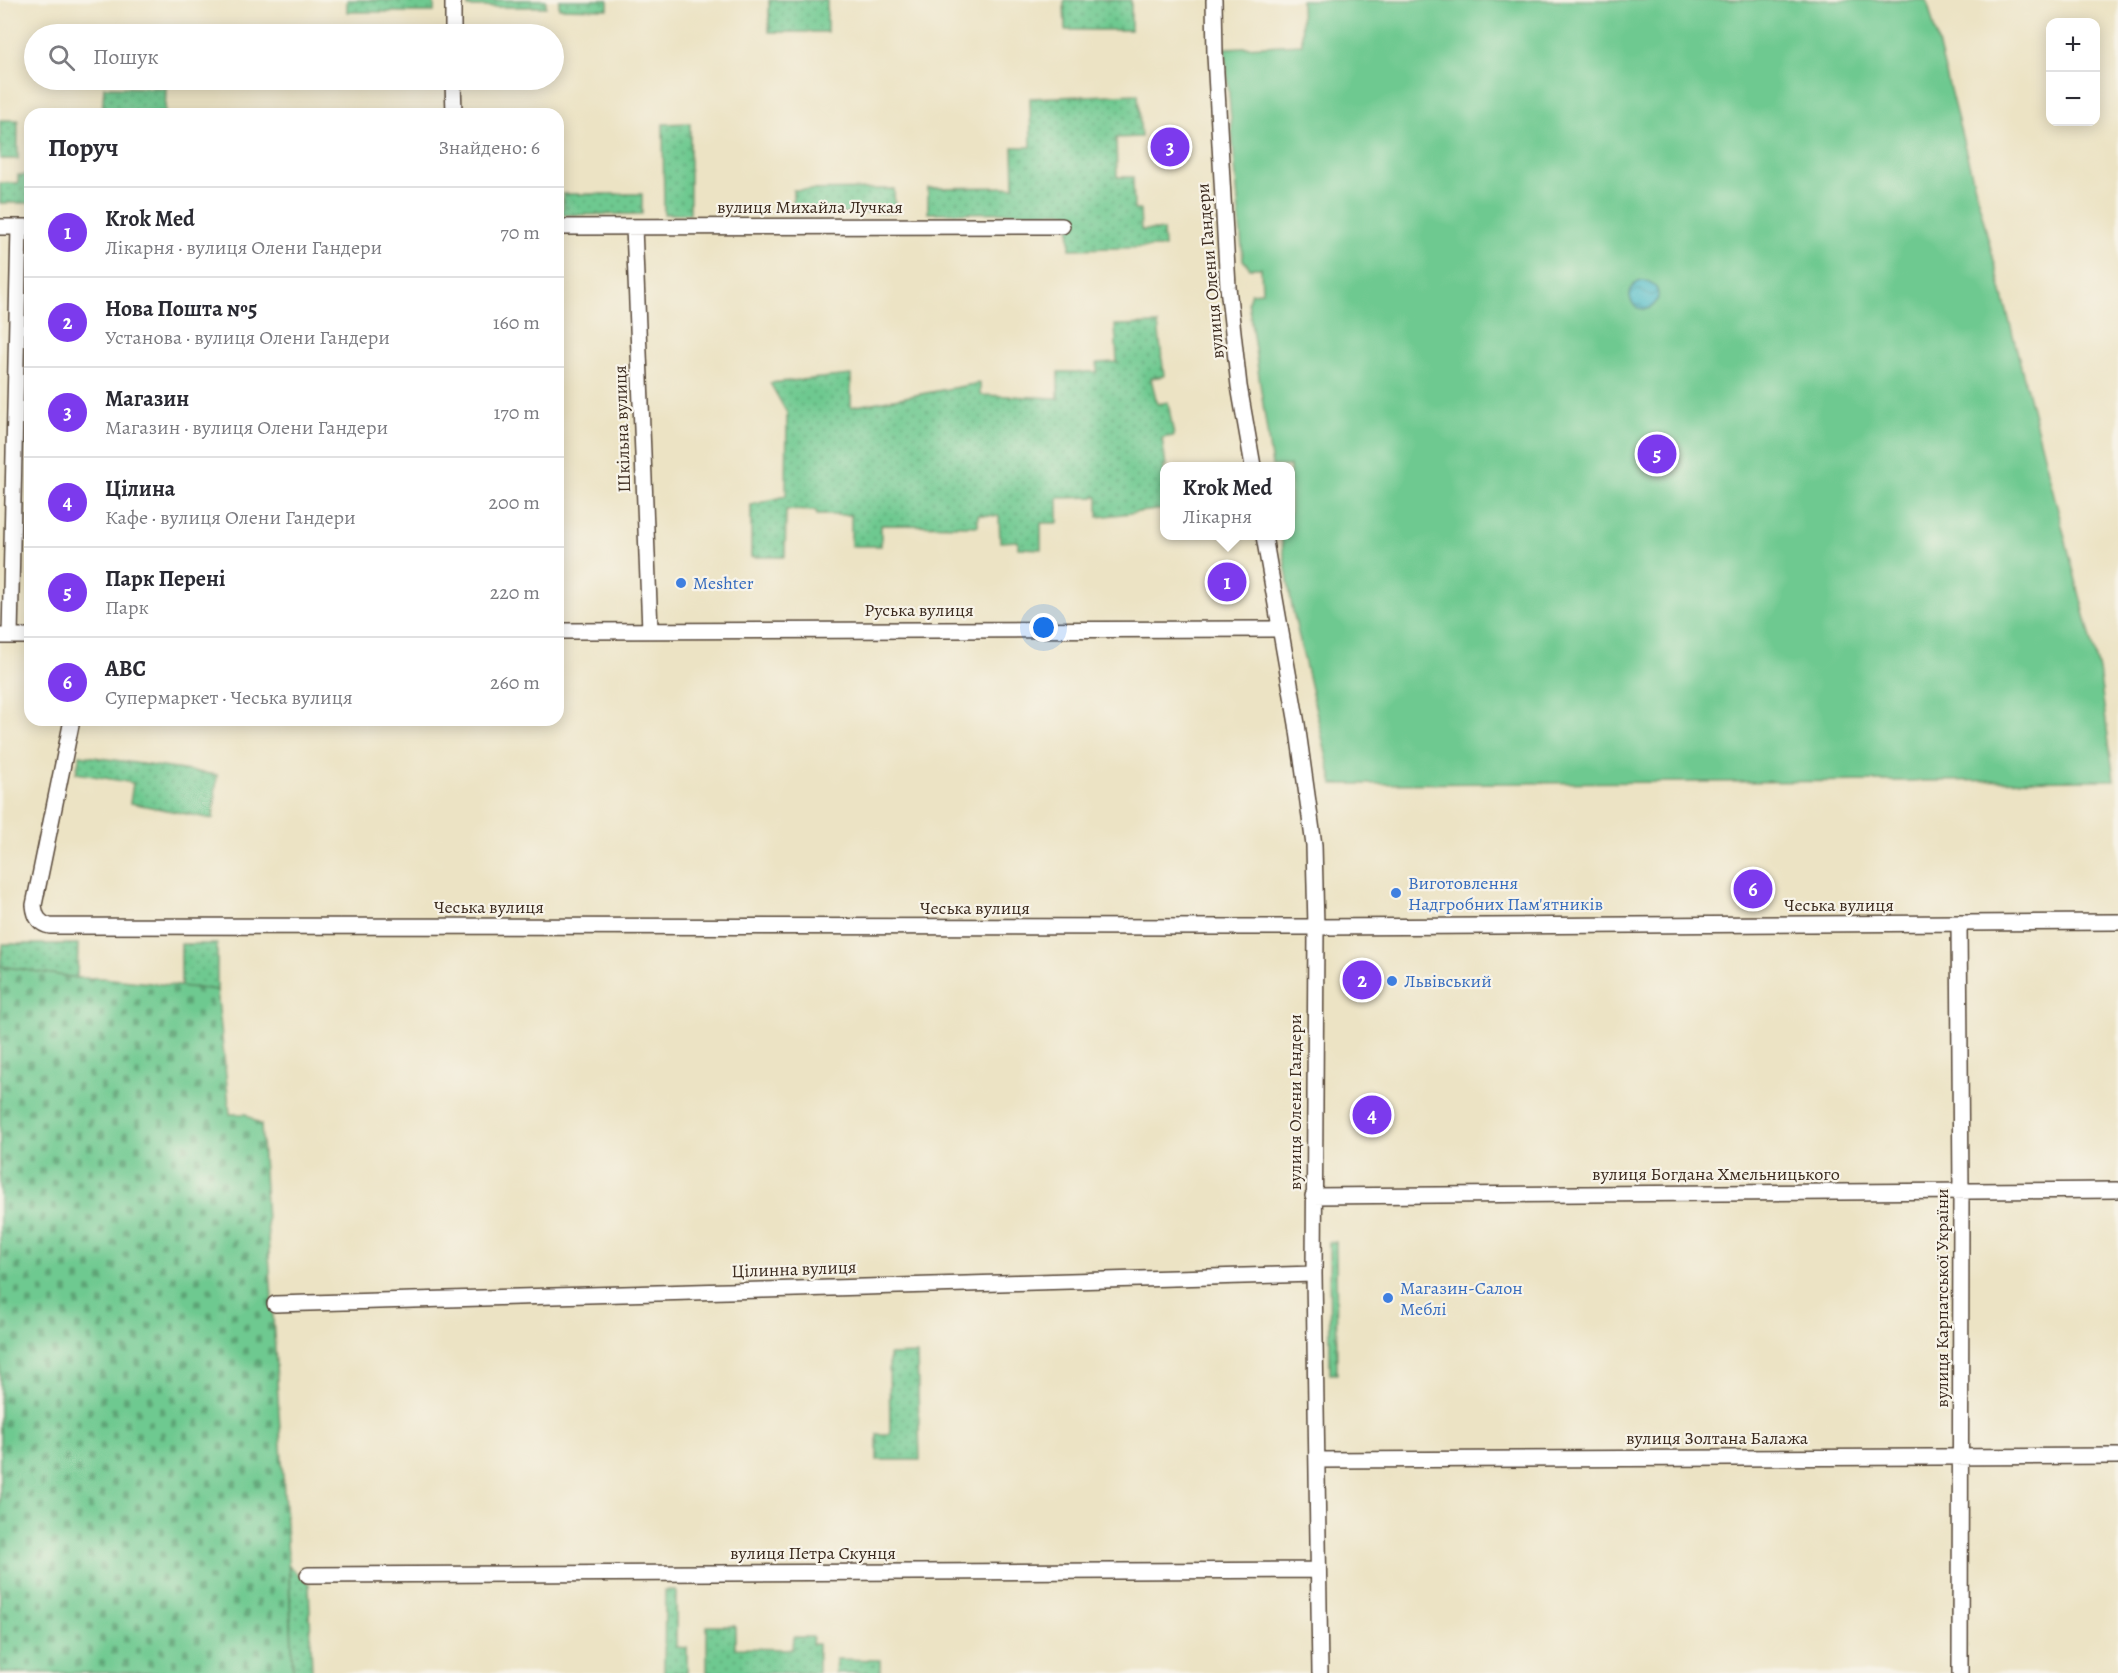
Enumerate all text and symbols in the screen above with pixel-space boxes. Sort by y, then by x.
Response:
map controls [2046,18,2100,126]
button: + [2046,18,2100,72]
search box [24,24,564,90]
icon: search [45,41,78,74]
text: Пошук [93,42,159,72]
button: − [2046,72,2100,126]
pin: 3 [1150,124,1190,170]
text: Поруч [48,130,119,165]
text: Знайдено: 6 [438,134,540,161]
street label: вулиця Олени Гандери [1190,182,1230,360]
street label: вулиця Михайла Лучкая [717,195,903,219]
text: Krok Med [105,204,195,234]
text: 1 [64,219,71,246]
text: 70 m [500,219,540,246]
text: Лікарня · вулиця Олени Гандери [105,234,382,261]
text: Нова Пошта №5 [105,294,257,324]
text: 2 [63,309,72,336]
text: 160 m [493,309,540,336]
text: Установа · вулиця Олени Гандери [105,324,390,351]
street label: Шкільна вулиця [608,365,636,493]
text: Магазин [105,384,189,414]
text: 3 [63,399,72,426]
text: 170 m [494,399,540,426]
text: Магазин · вулиця Олени Гандери [105,414,388,441]
pin: 5 [1638,432,1676,476]
popup [1160,462,1295,540]
text: Krok Med [1183,473,1272,503]
text: Цілина [105,474,175,504]
text: 4 [63,489,72,516]
text: 200 m [489,489,540,516]
text: Лікарня [1183,503,1252,530]
text: Кафе · вулиця Олени Гандери [105,504,356,531]
pin: 1 [1208,560,1246,604]
text: Парк Перені [105,564,225,594]
place label: Meshter [693,571,754,595]
marker: Meshter [674,576,688,590]
text: 5 [63,579,72,606]
text: 220 m [490,579,540,606]
text: Парк [105,594,149,621]
street label: Руська вулиця [864,598,974,622]
your location [1029,613,1058,642]
text: ABC [105,654,146,684]
text: 6 [63,669,72,696]
text: 260 m [490,669,540,696]
text: Супермаркет · Чеська вулиця [105,684,353,711]
pin: 6 [1734,866,1772,912]
place label: Виготовлення Надгробних Пам'ятників [1408,871,1603,916]
marker: Виготовлення Надгробних Пам'ятників [1389,886,1403,900]
street label: Чеська вулиця [1784,893,1894,917]
street label: Чеська вулиця [434,895,544,919]
street label: Чеська вулиця [920,896,1030,920]
pin: 2 [1342,958,1382,1002]
place label: Львівський [1404,969,1492,993]
marker: Львівський [1385,974,1399,988]
street label: вулиця Олени Гандери [1283,1014,1307,1190]
pin: 4 [1352,1092,1392,1138]
street label: вулиця Богдана Хмельницького [1592,1162,1840,1186]
street label: вулиця Карпатської України [1930,1188,1954,1408]
street label: Цілинна вулиця [731,1255,857,1283]
place label: Магазин-Салон Меблі [1400,1276,1523,1321]
marker: Магазин-Салон Меблі [1381,1291,1395,1305]
street label: вулиця Золтана Балажа [1626,1426,1809,1450]
street label: вулиця Петра Скунця [730,1541,896,1565]

